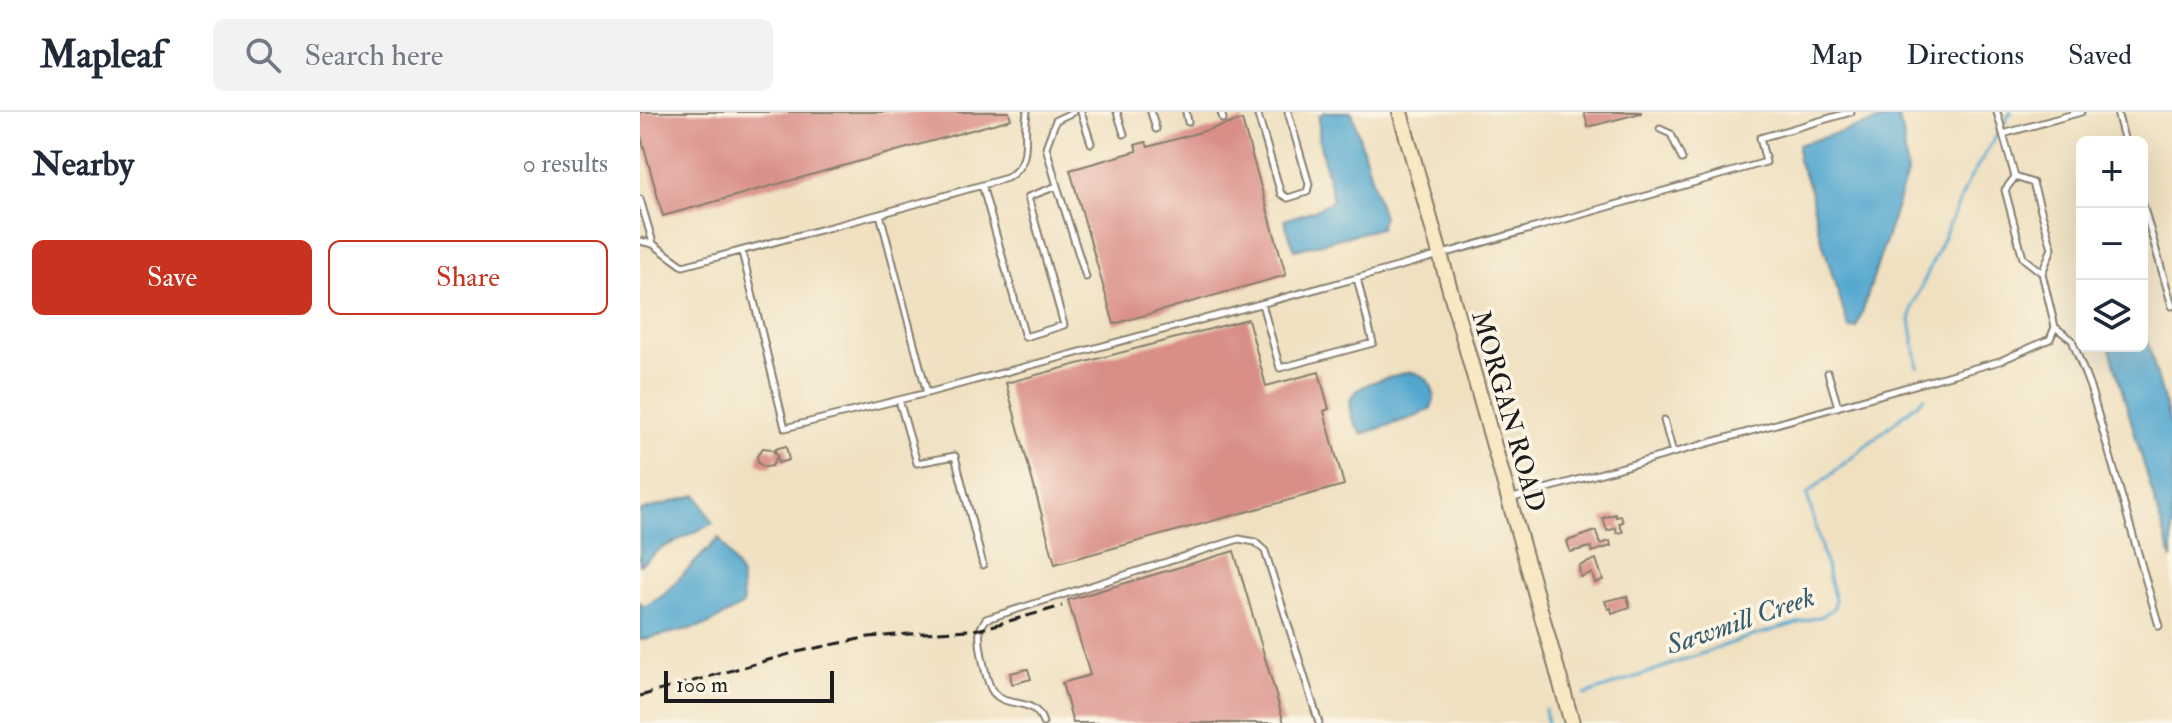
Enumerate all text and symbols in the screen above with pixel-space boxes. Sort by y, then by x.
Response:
search box [213,19,773,91]
text: Mapleaf [40,31,165,79]
icon: search [241,33,285,77]
text: Search here [305,37,443,74]
text: Map [1810,38,1863,73]
text: Directions [1907,38,2024,73]
text: Saved [2068,38,2132,73]
map controls [2076,136,2148,352]
button: + [2076,136,2148,208]
text: Nearby [32,143,134,186]
text: 0 results [523,148,608,180]
button: − [2076,208,2148,280]
button: Save [32,240,312,315]
button: Share [328,240,608,315]
button: layers [2076,280,2148,352]
street label: MORGAN ROAD [1464,307,1552,515]
water label: Sawmill Creek [1661,580,1819,663]
scale bar [664,667,834,703]
text: 100 m [676,671,728,699]

